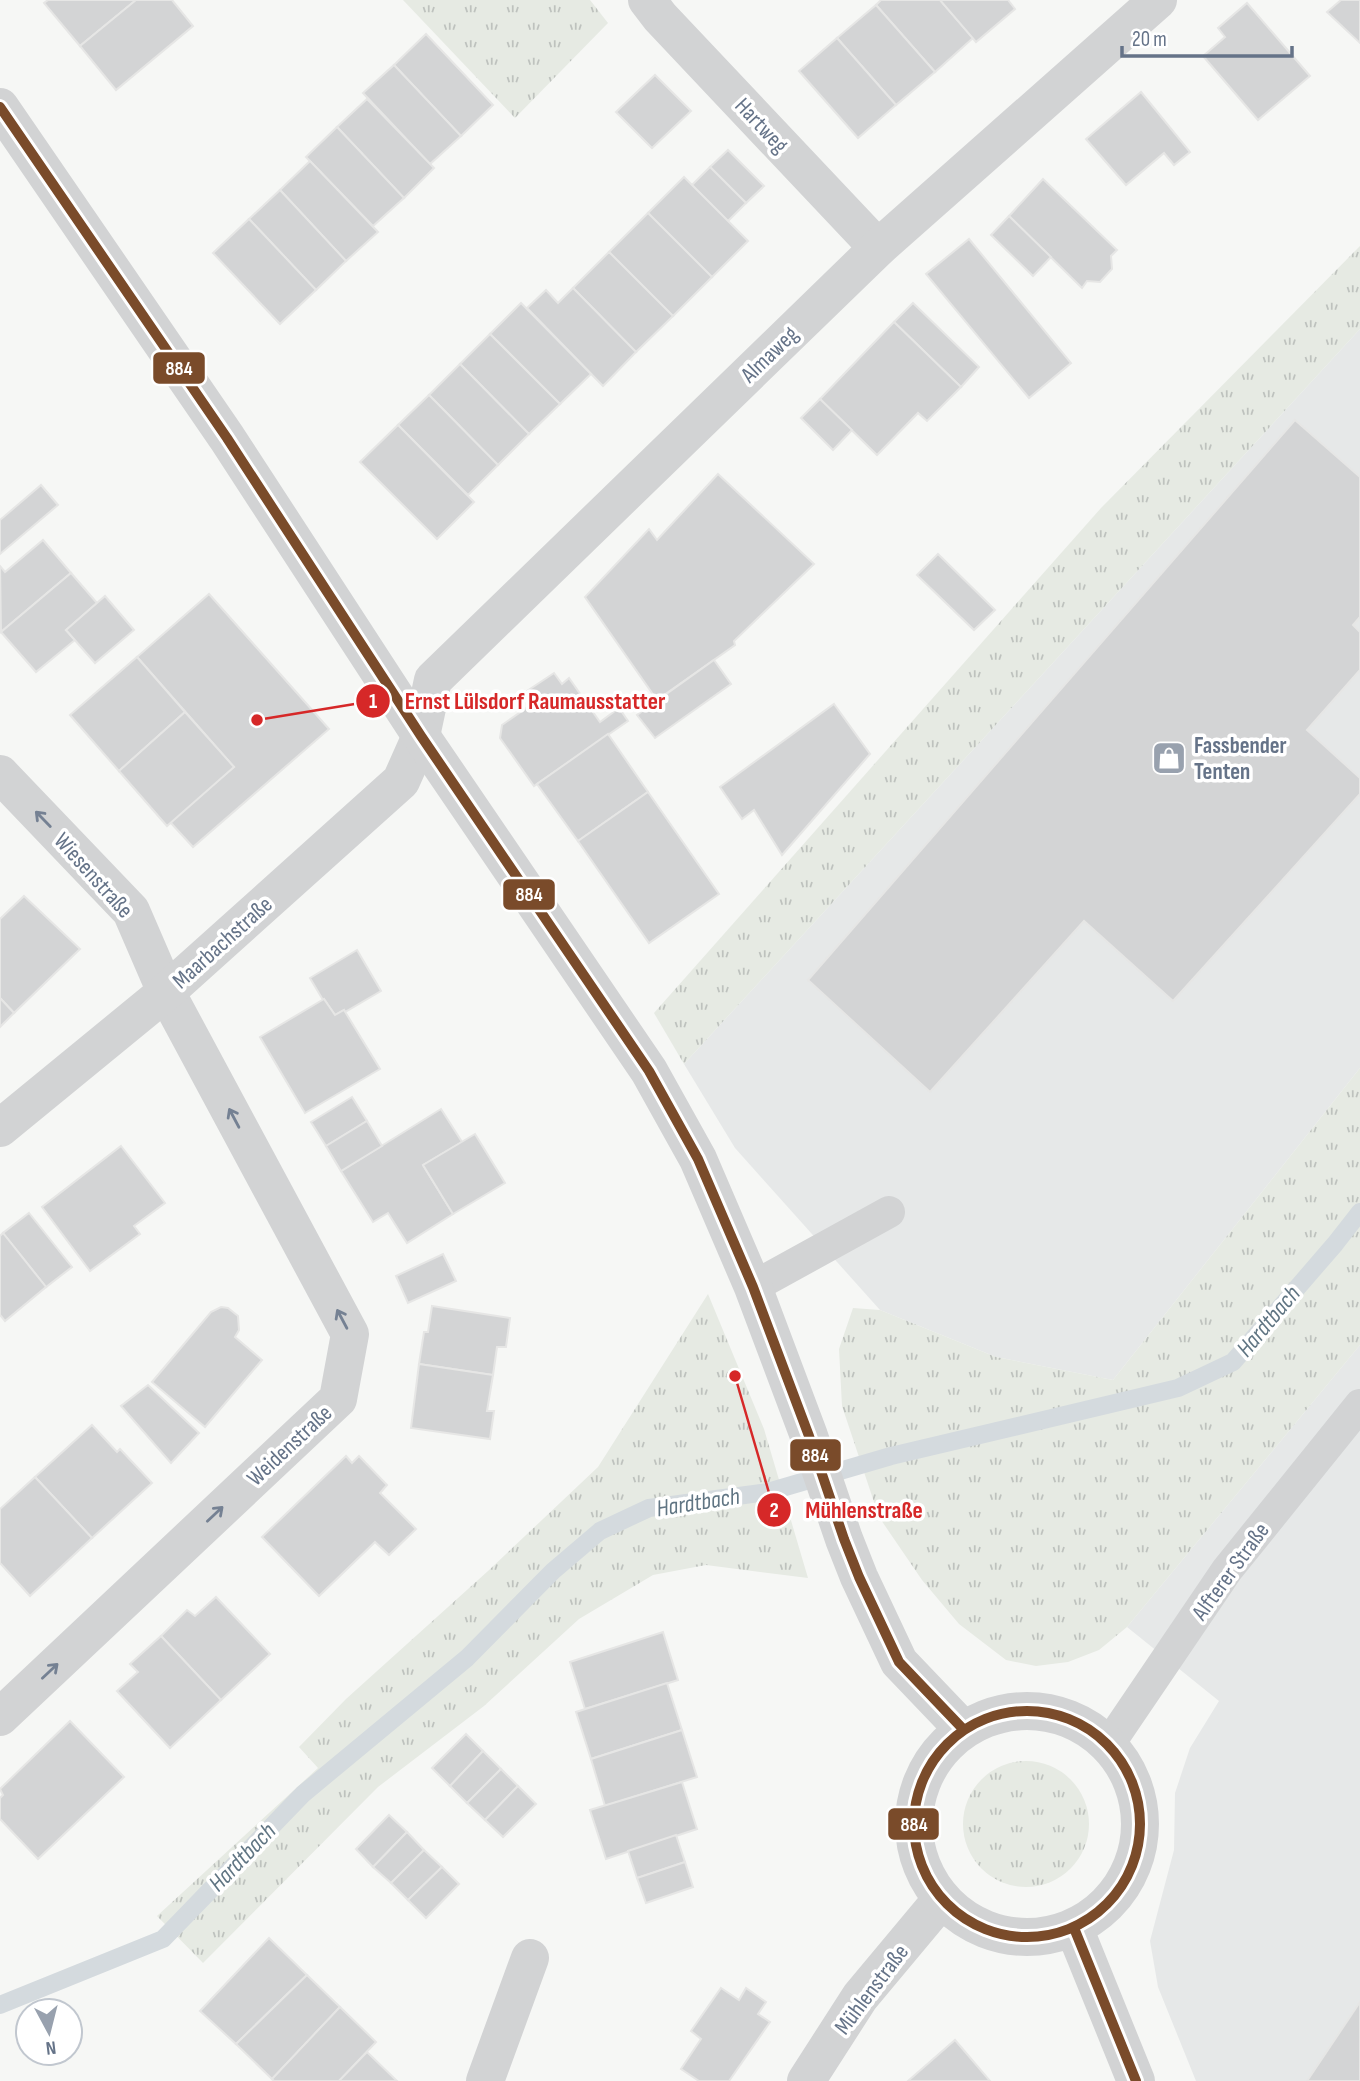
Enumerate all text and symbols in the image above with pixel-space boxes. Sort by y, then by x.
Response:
scale bar [1122,14,1292,58]
text: 20 m [1132,27,1167,52]
street label: Hartweg [729,92,794,159]
street label: Almaweg [734,321,804,390]
line badge: 884 [152,351,206,385]
text: 884 [165,358,193,381]
callout: Ernst Lülsdorf Raumausstatter [356,678,679,723]
text: Ernst Lülsdorf Raumausstatter [405,687,666,716]
text: 1 [369,689,377,714]
place label: Fassbender Tenten [1194,732,1287,786]
shop icon: Fassbender Tenten [1150,739,1188,777]
one-way arrow [34,811,51,828]
street label: Wiesenstraße [48,827,139,924]
line badge: 884 [502,878,556,911]
text: 884 [515,884,543,907]
street label: Maarbachstraße [167,891,278,995]
one-way arrow [227,1108,240,1129]
water label: Hardtbach [1230,1280,1306,1363]
one-way arrow [334,1309,348,1329]
street label: Weidenstraße [241,1399,338,1492]
line badge: 884 [789,1438,842,1472]
text: 884 [801,1445,829,1468]
water label: Hardtbach [654,1482,742,1523]
callout: Mühlenstraße [757,1487,937,1532]
text: Mühlenstraße [805,1496,923,1525]
text: 2 [769,1498,779,1523]
one-way arrow [206,1506,223,1523]
street label: Alfterer Straße [1185,1517,1276,1627]
one-way arrow [41,1662,58,1679]
line badge: 884 [887,1807,940,1841]
text: 884 [900,1814,928,1837]
water label: Hardtbach [203,1817,282,1898]
street label: Mühlenstraße [829,1939,915,2040]
north arrow [14,1997,84,2067]
text: N [44,2035,57,2059]

